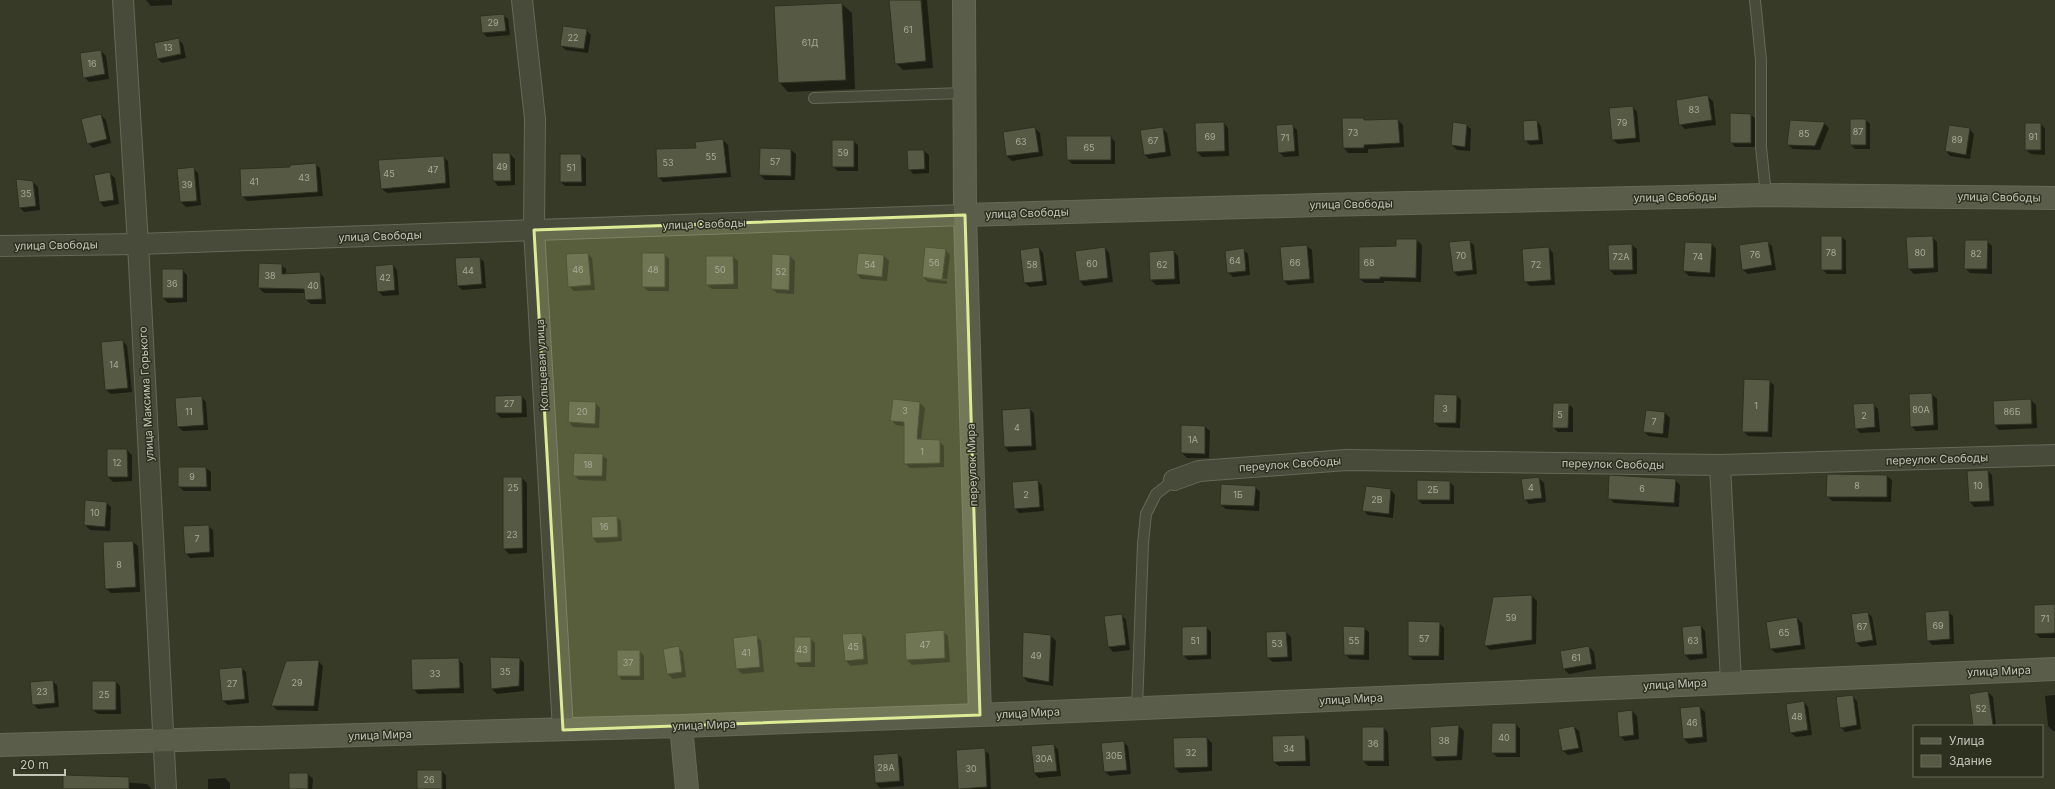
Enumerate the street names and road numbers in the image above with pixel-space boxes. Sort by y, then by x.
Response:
street label: улица Свободы [1633,189,1717,205]
street label: улица Свободы [1957,189,2041,205]
street label: улица Свободы [1309,196,1393,212]
street label: улица Свободы [985,205,1069,221]
street label: улица Свободы [662,216,746,232]
street label: улица Свободы [338,228,422,244]
street label: улица Свободы [14,237,98,253]
street label: Кольцевая улица [533,319,551,411]
street label: улица Максима Горького [135,326,157,462]
street label: переулок Мира [964,423,980,507]
street label: переулок Свободы [1886,450,1988,468]
street label: переулок Свободы [1238,453,1342,475]
street label: переулок Свободы [1562,456,1664,472]
street label: улица Мира [1967,663,2031,679]
street label: улица Мира [1643,675,1707,693]
street label: улица Мира [1319,690,1383,708]
street label: улица Мира [996,704,1060,722]
street label: улица Мира [672,717,736,733]
street label: улица Мира [348,727,412,743]

